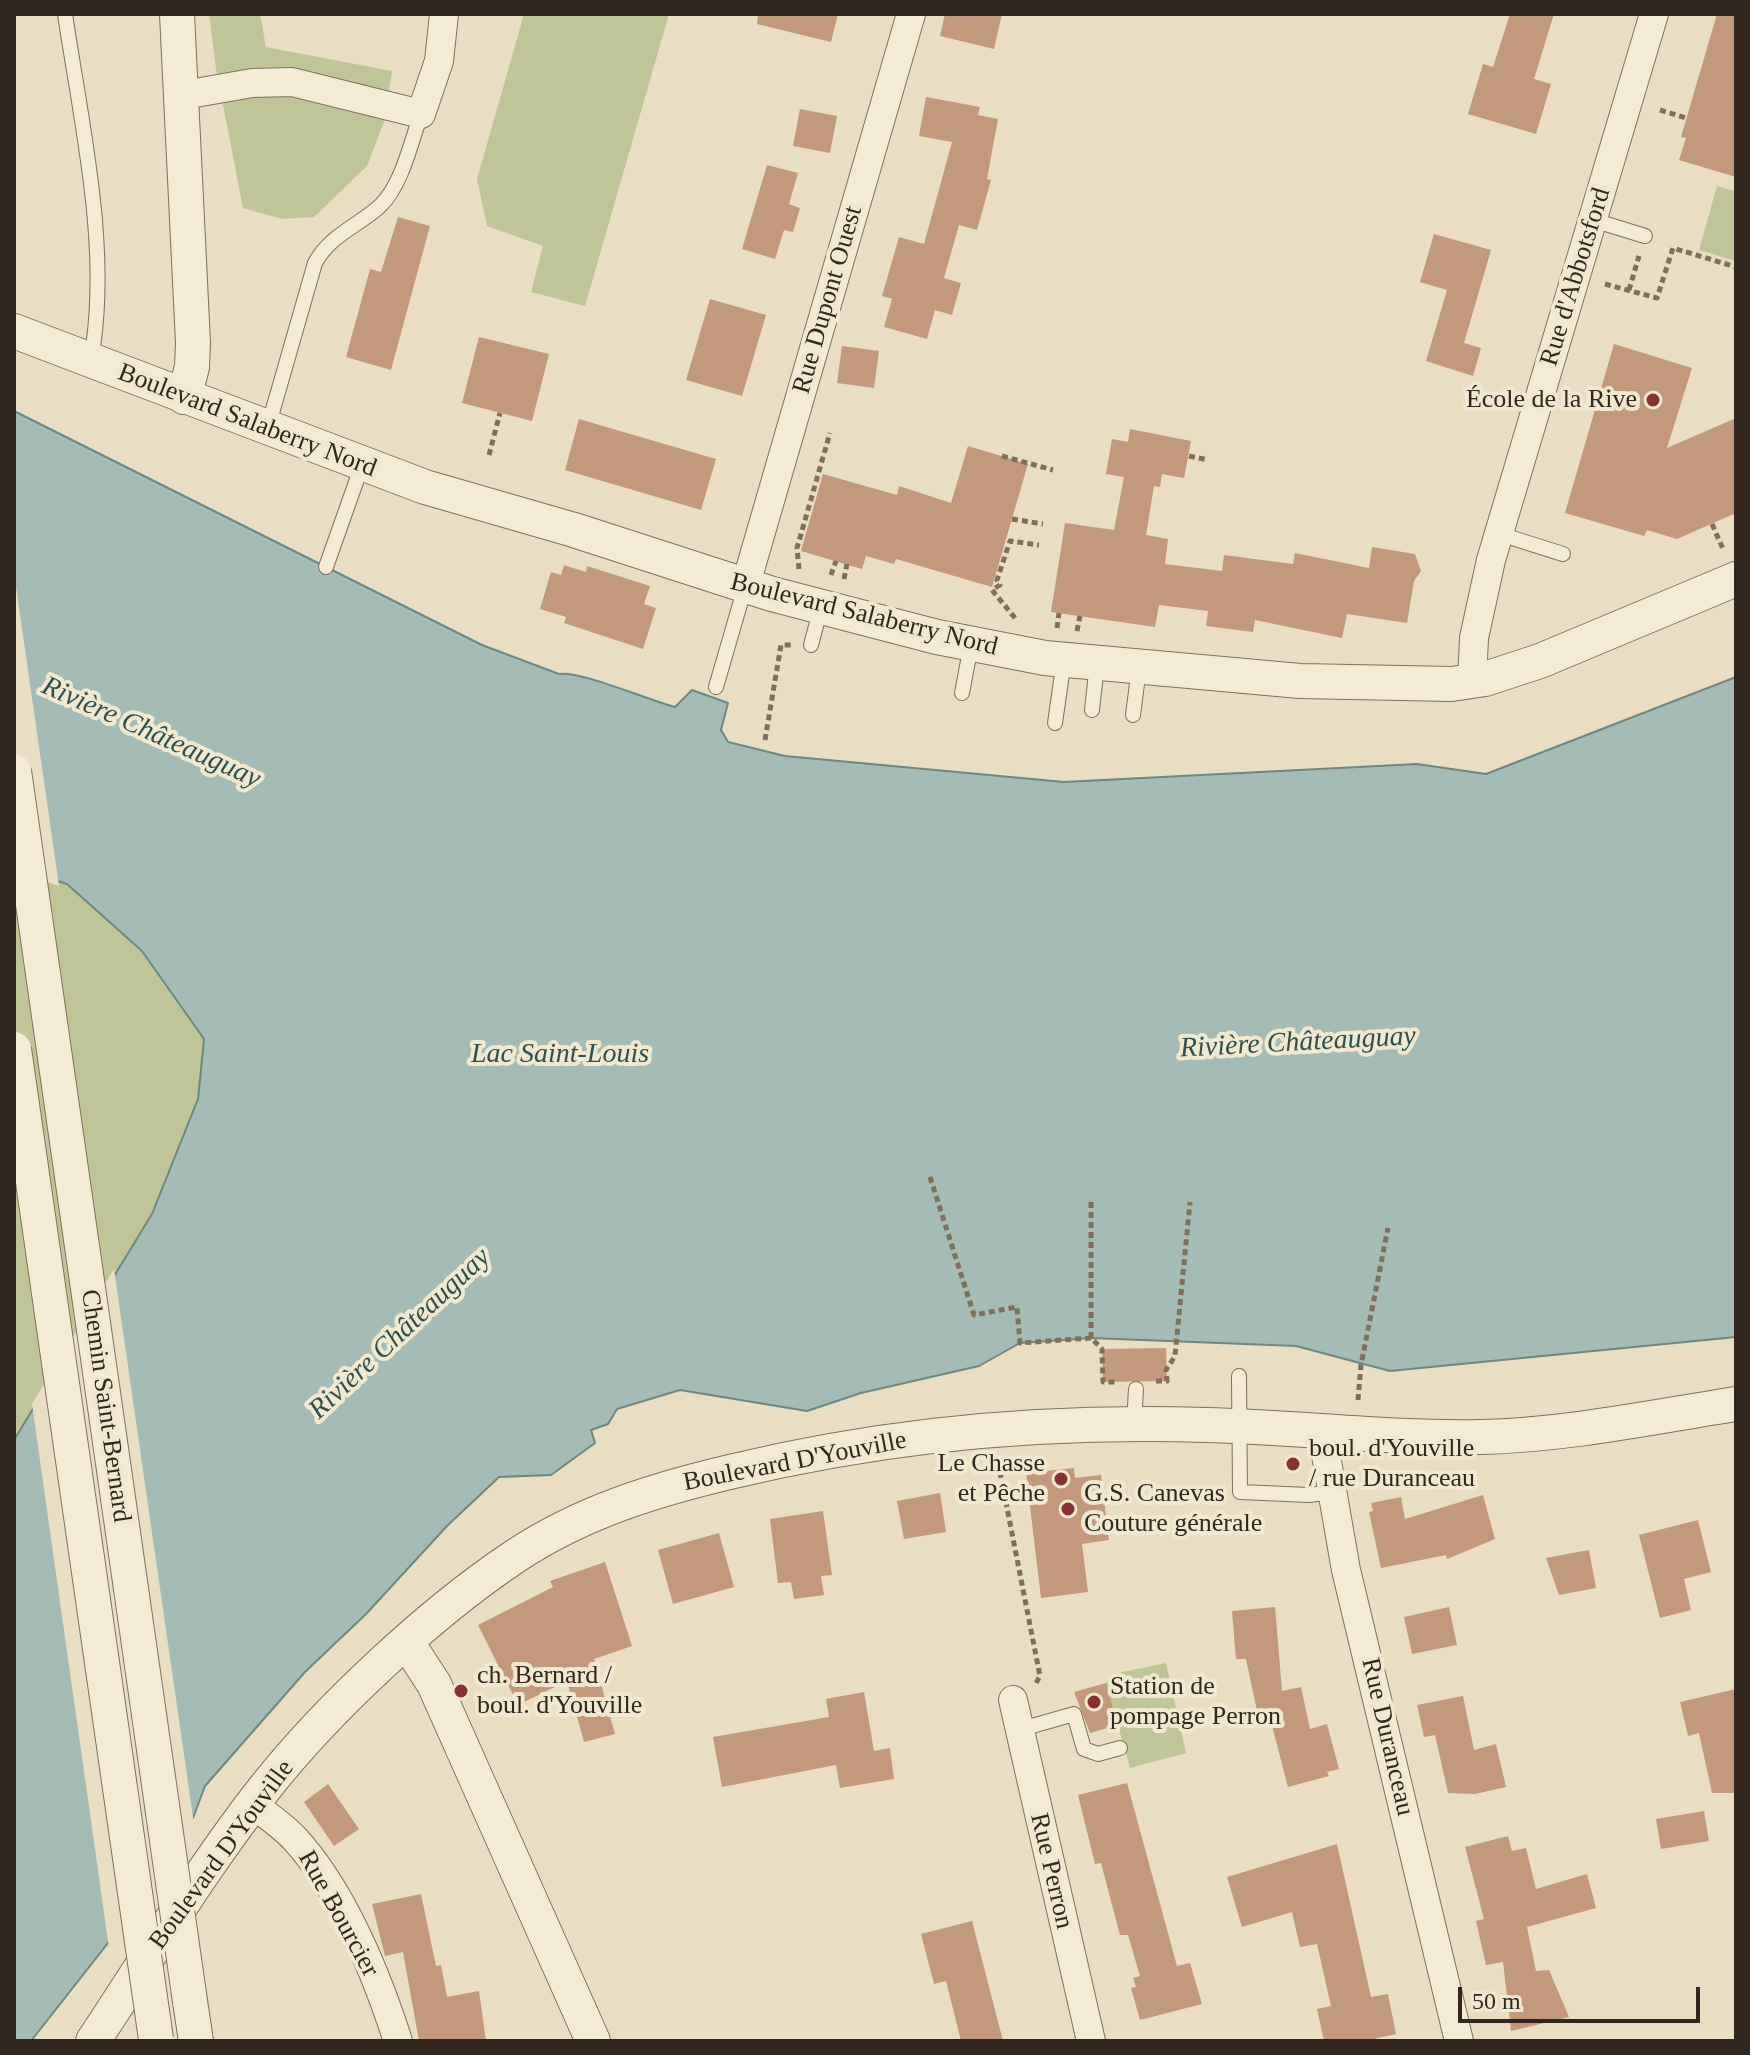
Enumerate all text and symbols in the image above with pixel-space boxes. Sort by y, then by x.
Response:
street label: Rue d'Abbotsford [1534,184,1618,370]
street label: Rue Dupont Ouest [786,203,870,397]
street label: Boulevard Salaberry Nord [113,357,381,485]
place label: École de la Rive [1466,384,1637,416]
marker: École de la Rive [1644,391,1662,409]
street label: Boulevard Salaberry Nord [727,567,1001,663]
water label: Rivière Châteauguay [36,670,266,796]
water label: Rivière Châteauguay [1179,1020,1417,1066]
water label: Lac Saint-Louis [471,1038,649,1072]
water label: Rivière Châteauguay [302,1241,498,1427]
street label: Chemin Saint-Bernard [73,1288,137,1524]
street label: Boulevard D'Youville [681,1425,909,1499]
place label: boul. d'Youville / rue Duranceau [1309,1433,1475,1494]
place label: Le Chasse et Pêche [937,1448,1045,1510]
marker: boul. d'Youville / rue Duranceau [1284,1455,1302,1473]
marker: Le Chasse et Pêche [1052,1470,1070,1488]
place label: G.S. Canevas Couture générale [1084,1478,1262,1540]
marker: G.S. Canevas Couture générale [1059,1500,1077,1518]
street label: Rue Duranceau [1354,1655,1420,1819]
place label: ch. Bernard / boul. d'Youville [477,1660,642,1722]
place label: Station de pompage Perron [1110,1671,1281,1732]
marker: ch. Bernard / boul. d'Youville [452,1682,470,1700]
marker: Station de pompage Perron [1085,1693,1103,1711]
street label: Boulevard D'Youville [143,1754,301,1956]
street label: Rue Perron [1023,1810,1079,1932]
street label: Rue Bourcier [291,1846,385,1982]
scale bar [1462,1971,1704,2021]
text: 50 m [1472,1988,1521,2014]

